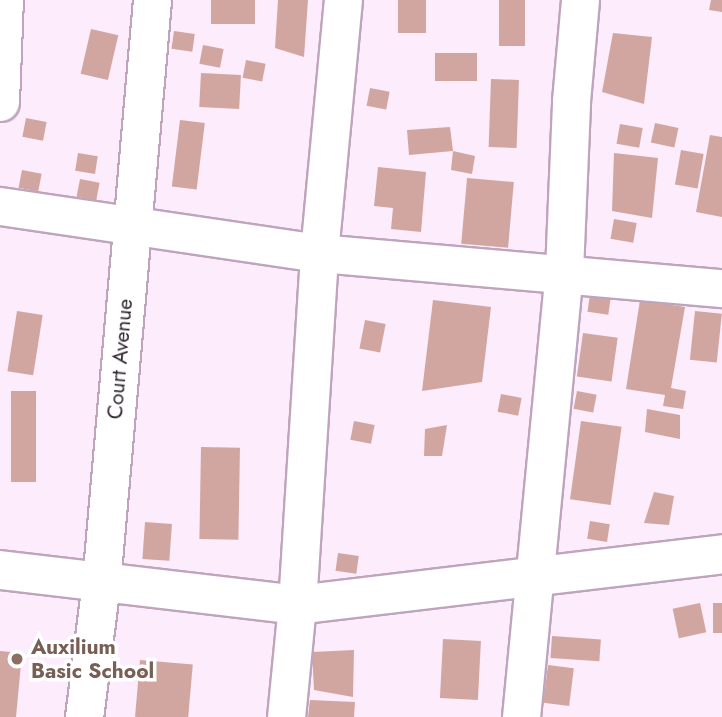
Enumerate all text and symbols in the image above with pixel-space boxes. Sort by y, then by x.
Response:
street label: Court Avenue [102,298,138,420]
place label: Auxilium Basic School [31,634,154,684]
marker: Auxilium Basic School [9,651,25,667]

